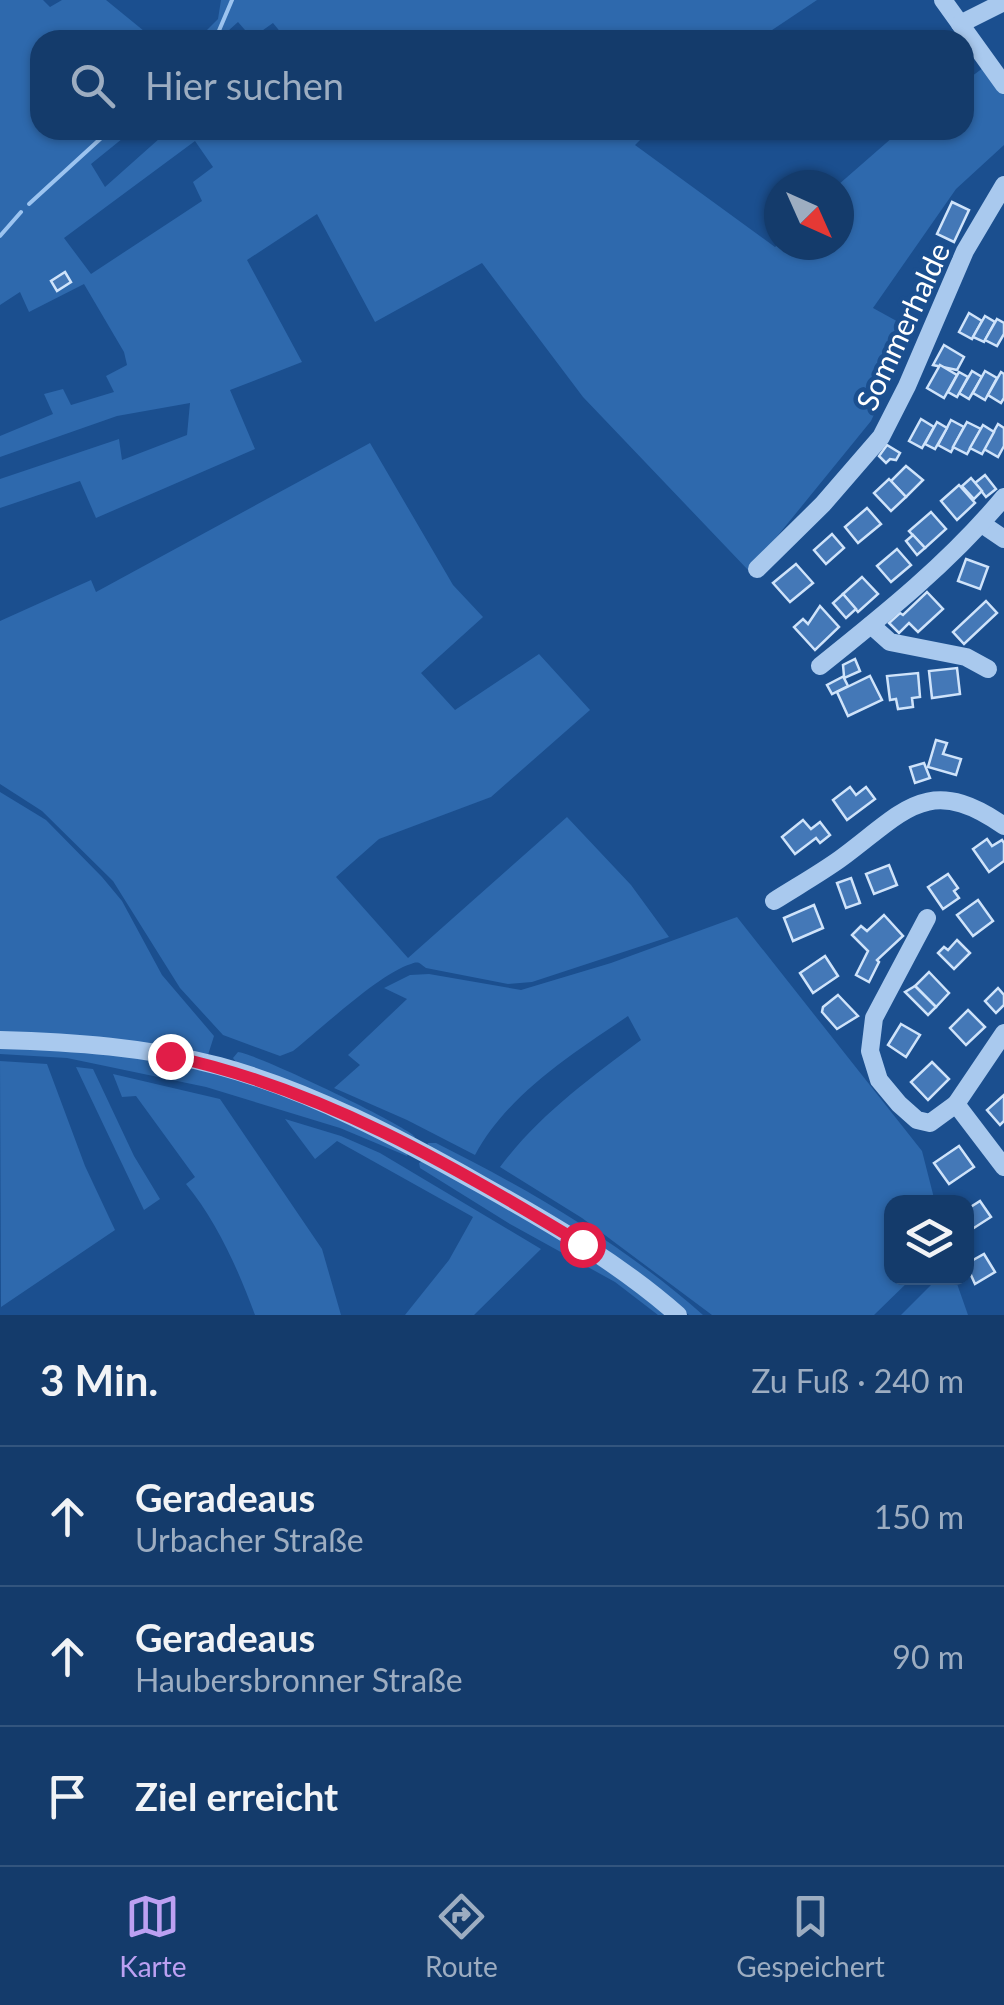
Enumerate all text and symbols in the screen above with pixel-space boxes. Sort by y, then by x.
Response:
search box [30,30,974,140]
icon: search [65,58,120,113]
text: Hier suchen [145,62,344,108]
north arrow [764,170,854,260]
street label: Sommerhalde [848,237,956,415]
route end [148,1034,194,1080]
map controls [884,1195,974,1285]
button: layers [884,1195,974,1285]
route start [560,1222,606,1268]
text: 3 Min. [40,1355,158,1405]
text: Zu Fuß · 240 m [751,1361,964,1400]
text: Geradeaus [135,1474,315,1520]
icon: ahead [40,1489,95,1544]
text: 150 m [874,1497,964,1536]
text: Urbacher Straße [135,1520,364,1559]
text: Geradeaus [135,1614,315,1660]
icon: ahead [40,1629,95,1684]
text: 90 m [892,1637,964,1676]
text: Haubersbronner Straße [135,1660,463,1699]
icon: arrive [40,1769,95,1824]
text: Ziel erreicht [135,1773,338,1819]
tab: Karte [119,1889,187,1983]
tab: Route [425,1889,498,1983]
tab: Gespeichert [736,1889,885,1983]

